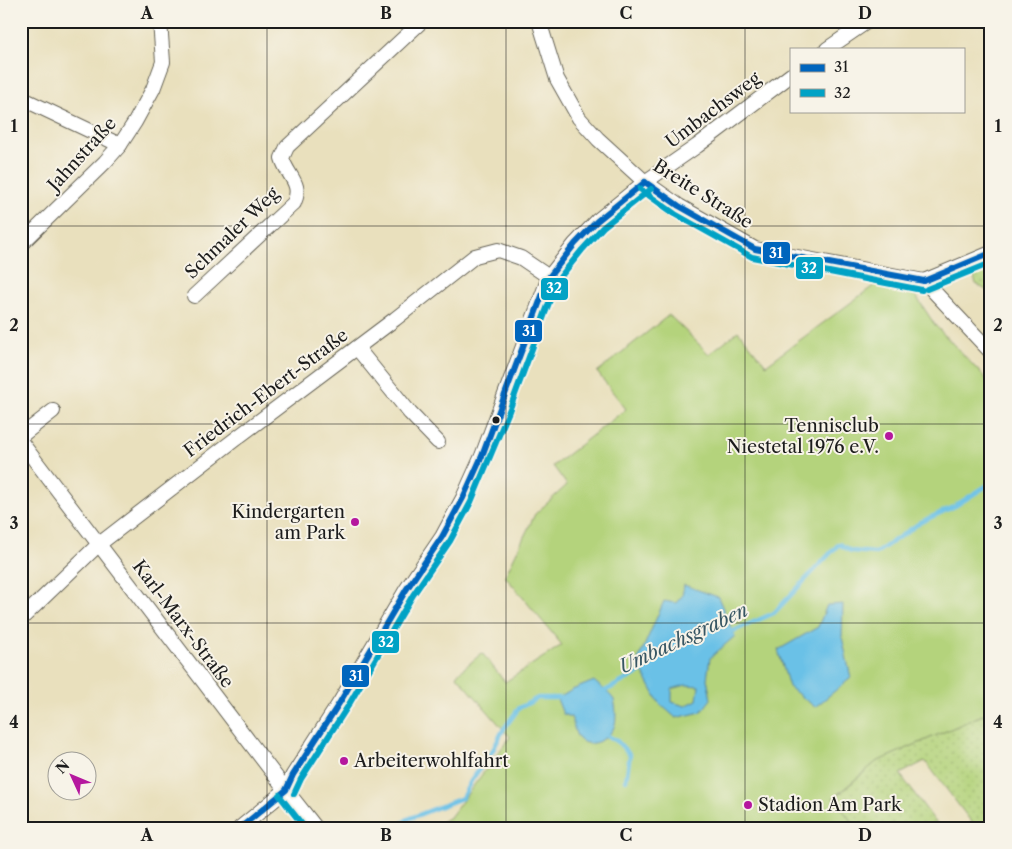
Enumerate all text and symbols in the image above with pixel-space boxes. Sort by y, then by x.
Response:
text: A [140,3,154,23]
text: B [380,3,392,23]
text: C [620,3,632,23]
text: D [858,3,872,23]
legend [790,48,964,112]
text: 31 [834,57,849,76]
street label: Umbachsweg [661,67,765,153]
text: 32 [834,83,851,102]
street label: Jahnstraße [41,113,121,198]
text: 1 [10,116,18,136]
text: 1 [994,116,1002,136]
street label: Breite Straße [649,155,757,233]
street label: Schmaler Weg [180,182,284,283]
line badge: 31 [762,241,791,265]
text: 31 [769,244,784,262]
line badge: 32 [795,256,824,280]
text: 32 [801,259,817,277]
line badge: 32 [540,277,569,301]
text: 32 [546,279,562,297]
text: 2 [9,315,19,335]
text: 2 [993,315,1003,335]
line badge: 31 [514,319,543,343]
text: 31 [522,322,537,340]
street label: Friedrich-Ebert-Straße [180,324,352,462]
unlabelled marker [491,415,501,425]
place label: Tennisclub Niestetal 1976 e.V. [727,415,879,458]
marker: Tennisclub Niestetal 1976 e.V. [883,430,895,442]
place label: Kindergarten am Park [231,501,347,544]
text: 3 [9,513,19,533]
text: 3 [993,513,1003,533]
marker: Kindergarten am Park [349,516,361,528]
street label: Karl-Marx-Straße [128,556,238,692]
water label: Umbachsgraben [615,598,751,678]
line badge: 32 [371,630,400,654]
text: 32 [378,633,394,651]
line badge: 31 [341,664,370,688]
text: 31 [349,667,364,685]
text: 4 [9,712,19,732]
text: 4 [993,712,1003,732]
place label: Arbeiterwohlfahrt [353,750,509,772]
north arrow [48,752,98,802]
marker: Arbeiterwohlfahrt [338,755,350,767]
text: N [52,756,73,778]
place label: Stadion Am Park [758,794,903,816]
marker: Stadion Am Park [742,799,754,811]
text: A [140,825,154,845]
text: B [380,825,392,845]
text: C [620,825,632,845]
text: D [858,825,872,845]

